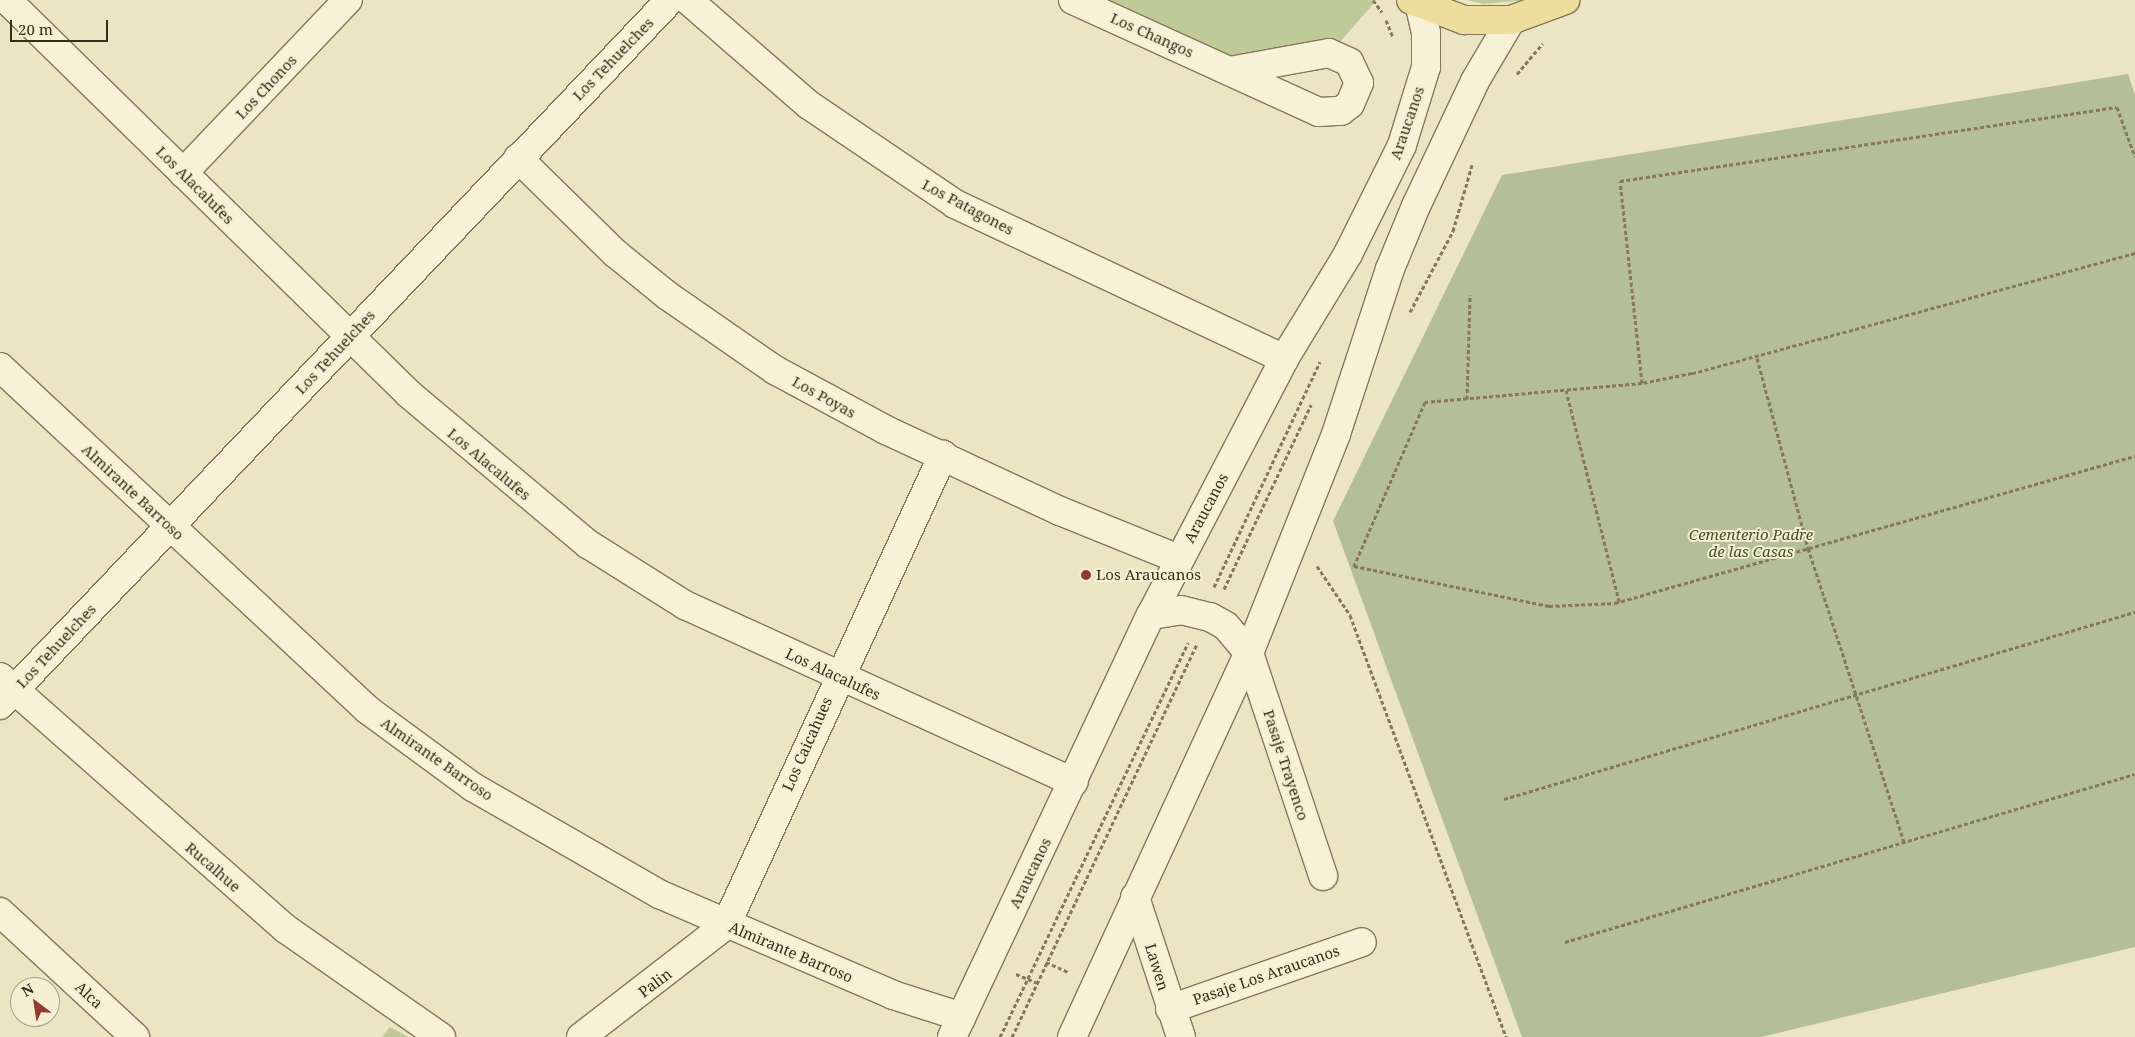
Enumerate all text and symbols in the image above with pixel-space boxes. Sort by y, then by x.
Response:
street label: Los Changos [1108,9,1196,61]
scale bar [12,10,110,42]
street label: Los Tehuelches [569,14,657,104]
text: 20 m [18,19,53,39]
street label: Los Chonos [232,51,300,123]
street label: Araucanos [1386,84,1428,162]
street label: Los Alacalufes [152,142,238,228]
street label: Los Patagones [919,175,1017,239]
street label: Los Tehuelches [291,306,379,398]
street label: Los Poyas [789,372,859,422]
street label: Los Alacalufes [444,424,534,504]
street label: Almirante Barroso [78,440,188,544]
street label: Araucanos [1180,470,1232,546]
park label: Cementerio Padre de las Casas [1689,525,1813,560]
place label: Los Araucanos [1096,566,1201,584]
marker: Los Araucanos [1080,569,1092,581]
street label: Los Tehuelches [12,600,100,692]
street label: Los Alacalufes [783,644,883,704]
street label: Los Caicahues [778,694,836,794]
street label: Pasaje Trayenco [1260,707,1312,823]
street label: Almirante Barroso [377,714,497,804]
street label: Araucanos [1005,835,1055,911]
street label: Rucalhue [182,838,244,896]
street label: Almirante Barroso [726,918,856,986]
street label: Lawen [1141,941,1173,993]
street label: Pasaje Los Araucanos [1190,941,1342,1009]
street label: Palin [635,965,675,1001]
north arrow [10,977,60,1027]
street label: Alca [72,978,106,1012]
text: N [18,979,37,1001]

